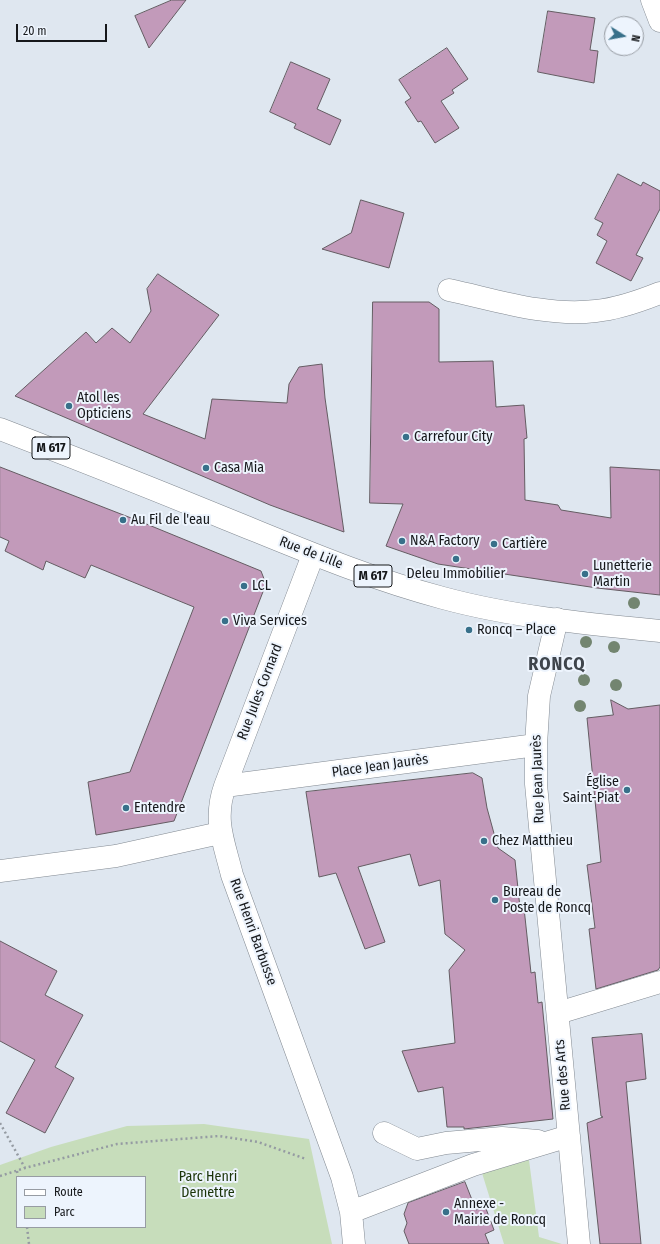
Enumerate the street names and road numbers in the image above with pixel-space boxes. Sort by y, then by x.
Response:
road number: M 617 [32,437,70,459]
street label: Rue de Lille [277,533,345,573]
road number: M 617 [354,565,392,587]
street label: Rue Jules Cornard [234,642,286,742]
street label: Rue Jean Jaurès [528,734,548,824]
street label: Place Jean Jaurès [331,751,429,781]
street label: Rue Henri Barbusse [226,876,280,988]
street label: Rue des Arts [552,1039,574,1111]

